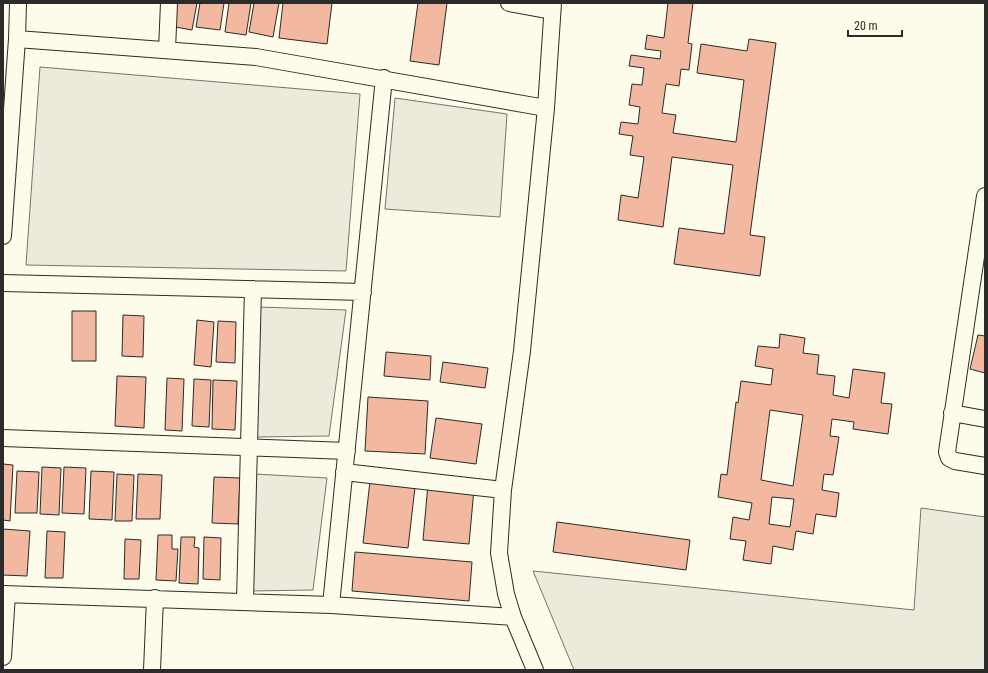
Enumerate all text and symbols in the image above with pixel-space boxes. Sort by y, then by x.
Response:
scale bar [848,12,902,38]
text: 20 m [854,19,878,33]

